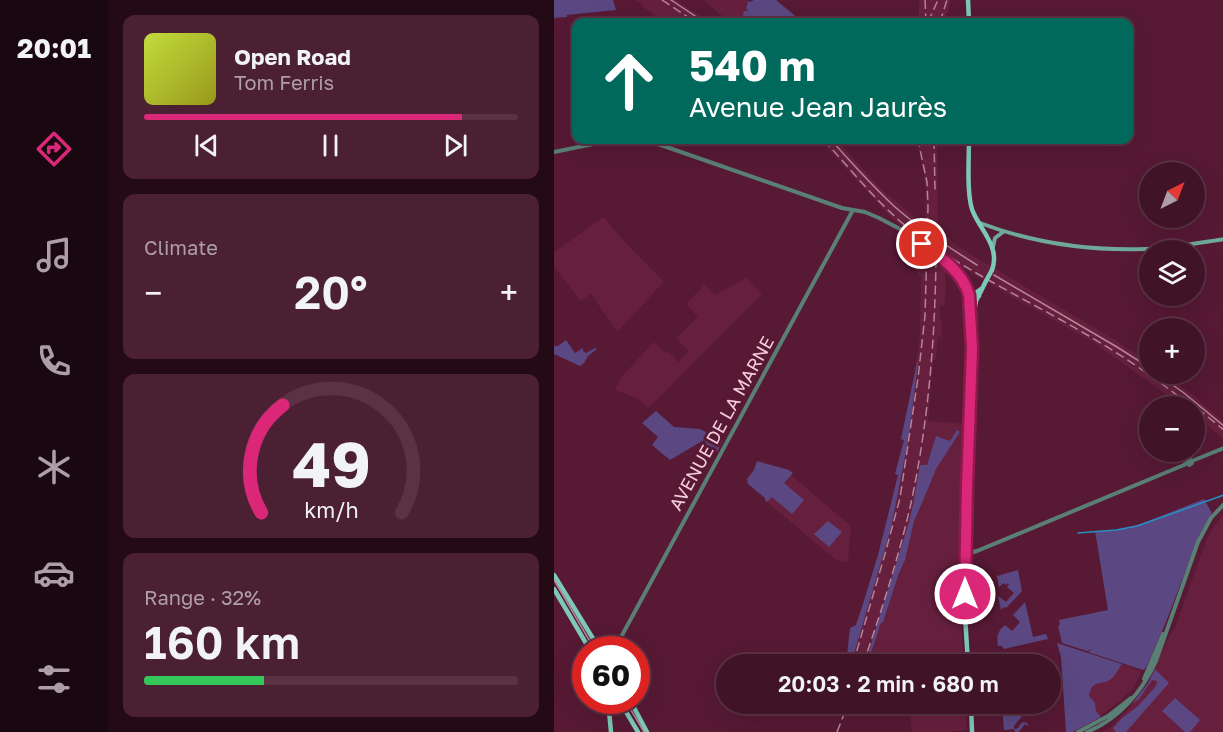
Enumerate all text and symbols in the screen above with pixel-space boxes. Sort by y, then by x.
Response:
text: 20:01 [17,32,91,64]
text: 540 m [689,40,815,90]
icon: ahead [590,42,668,120]
text: Open Road [234,43,351,70]
text: Tom Ferris [234,70,334,94]
text: Avenue Jean Jaurès [689,91,947,123]
icon: directions [33,128,75,170]
icon: previous [190,129,223,162]
icon: pause [314,129,347,162]
icon: next [439,129,472,162]
north arrow [1139,162,1205,228]
map controls [1139,162,1205,462]
pin [896,218,947,269]
icon: arrive [905,227,938,260]
icon: music [33,234,75,276]
text: Climate [144,235,218,259]
button: layers [1139,240,1205,306]
text: 20° [294,265,368,319]
text: − [144,273,162,312]
text: + [500,273,518,312]
button: + [1139,318,1205,384]
street label: AVENUE DE LA MARNE [664,332,778,514]
icon: phone [33,340,75,382]
button: − [1139,396,1205,462]
text: 49 [292,426,370,501]
icon: climate [33,446,75,488]
text: km/h [304,497,358,523]
icon: car [33,552,75,594]
position arrow [933,562,997,626]
text: Range · 32% [144,585,261,609]
text: 160 km [144,615,300,669]
speed limit sign: 60 [572,636,650,714]
icon: filters [33,658,75,700]
text: 20:03 · 2 min · 680 m [778,670,999,697]

